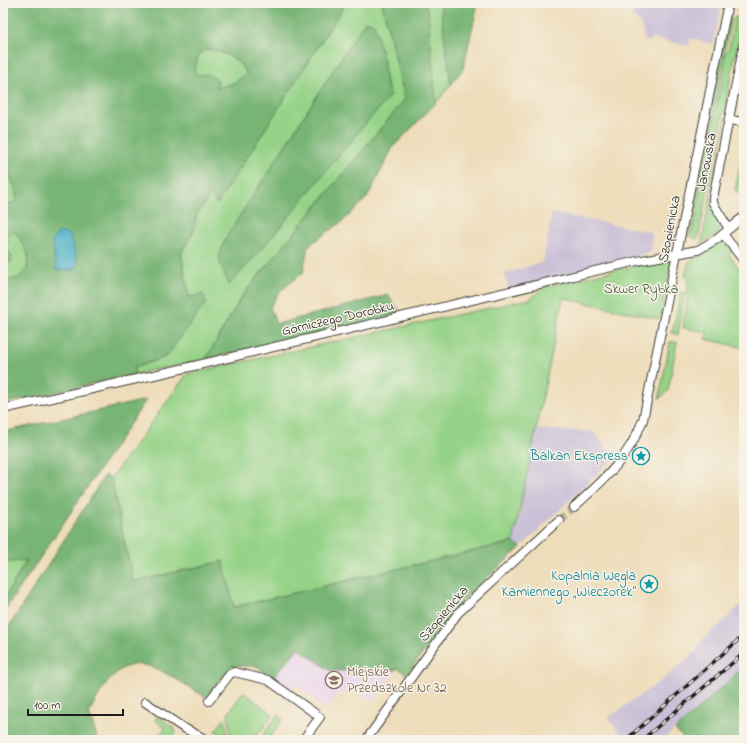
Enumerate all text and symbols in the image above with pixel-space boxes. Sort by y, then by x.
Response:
street label: Janowska [691,131,723,193]
street label: Szopienicka [653,194,687,264]
park label: Skwer Rybka [604,279,678,301]
street label: Górniczego Dorobku [280,296,397,343]
place label: Balkan Ekspress [529,446,628,467]
place icon: Balkan Ekspress [631,446,651,466]
place label: Kopalnia Węgla Kamiennego „Wieczorek” [502,566,637,604]
place icon: Kopalnia Węgla Kamiennego „Wieczorek” [639,574,659,594]
street label: Szopienicka [414,581,474,647]
place label: Miejskie Przedszkole Nr 32 [347,662,447,699]
school or university icon: Miejskie Przedszkole Nr 32 [324,670,344,690]
scale bar [28,691,123,717]
text: 100 m [34,697,61,715]

